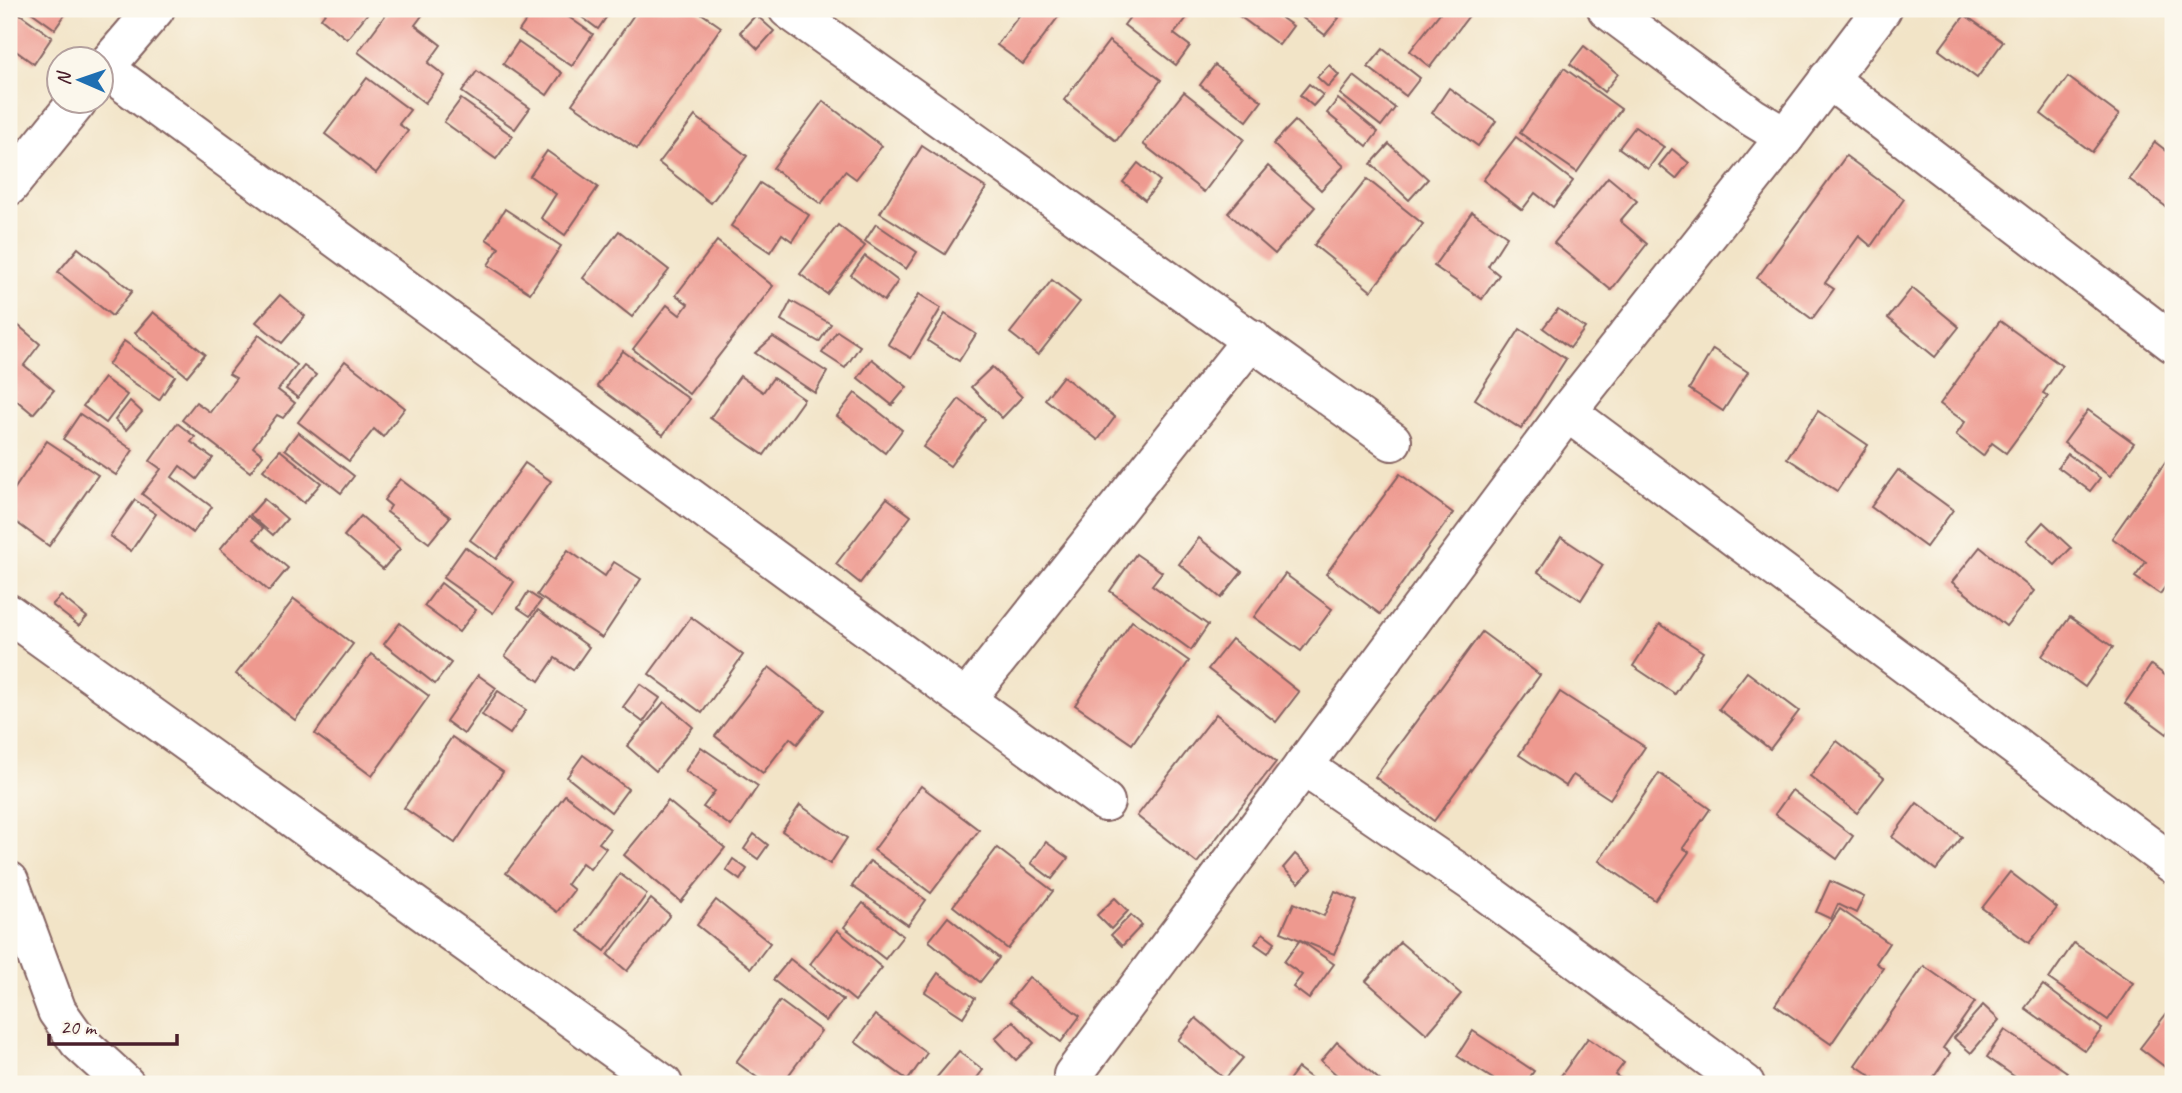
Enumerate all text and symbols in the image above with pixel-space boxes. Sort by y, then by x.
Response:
north arrow [46,46,116,116]
text: N [52,70,76,86]
scale bar [49,1002,177,1046]
text: 20 m [60,1014,98,1040]

